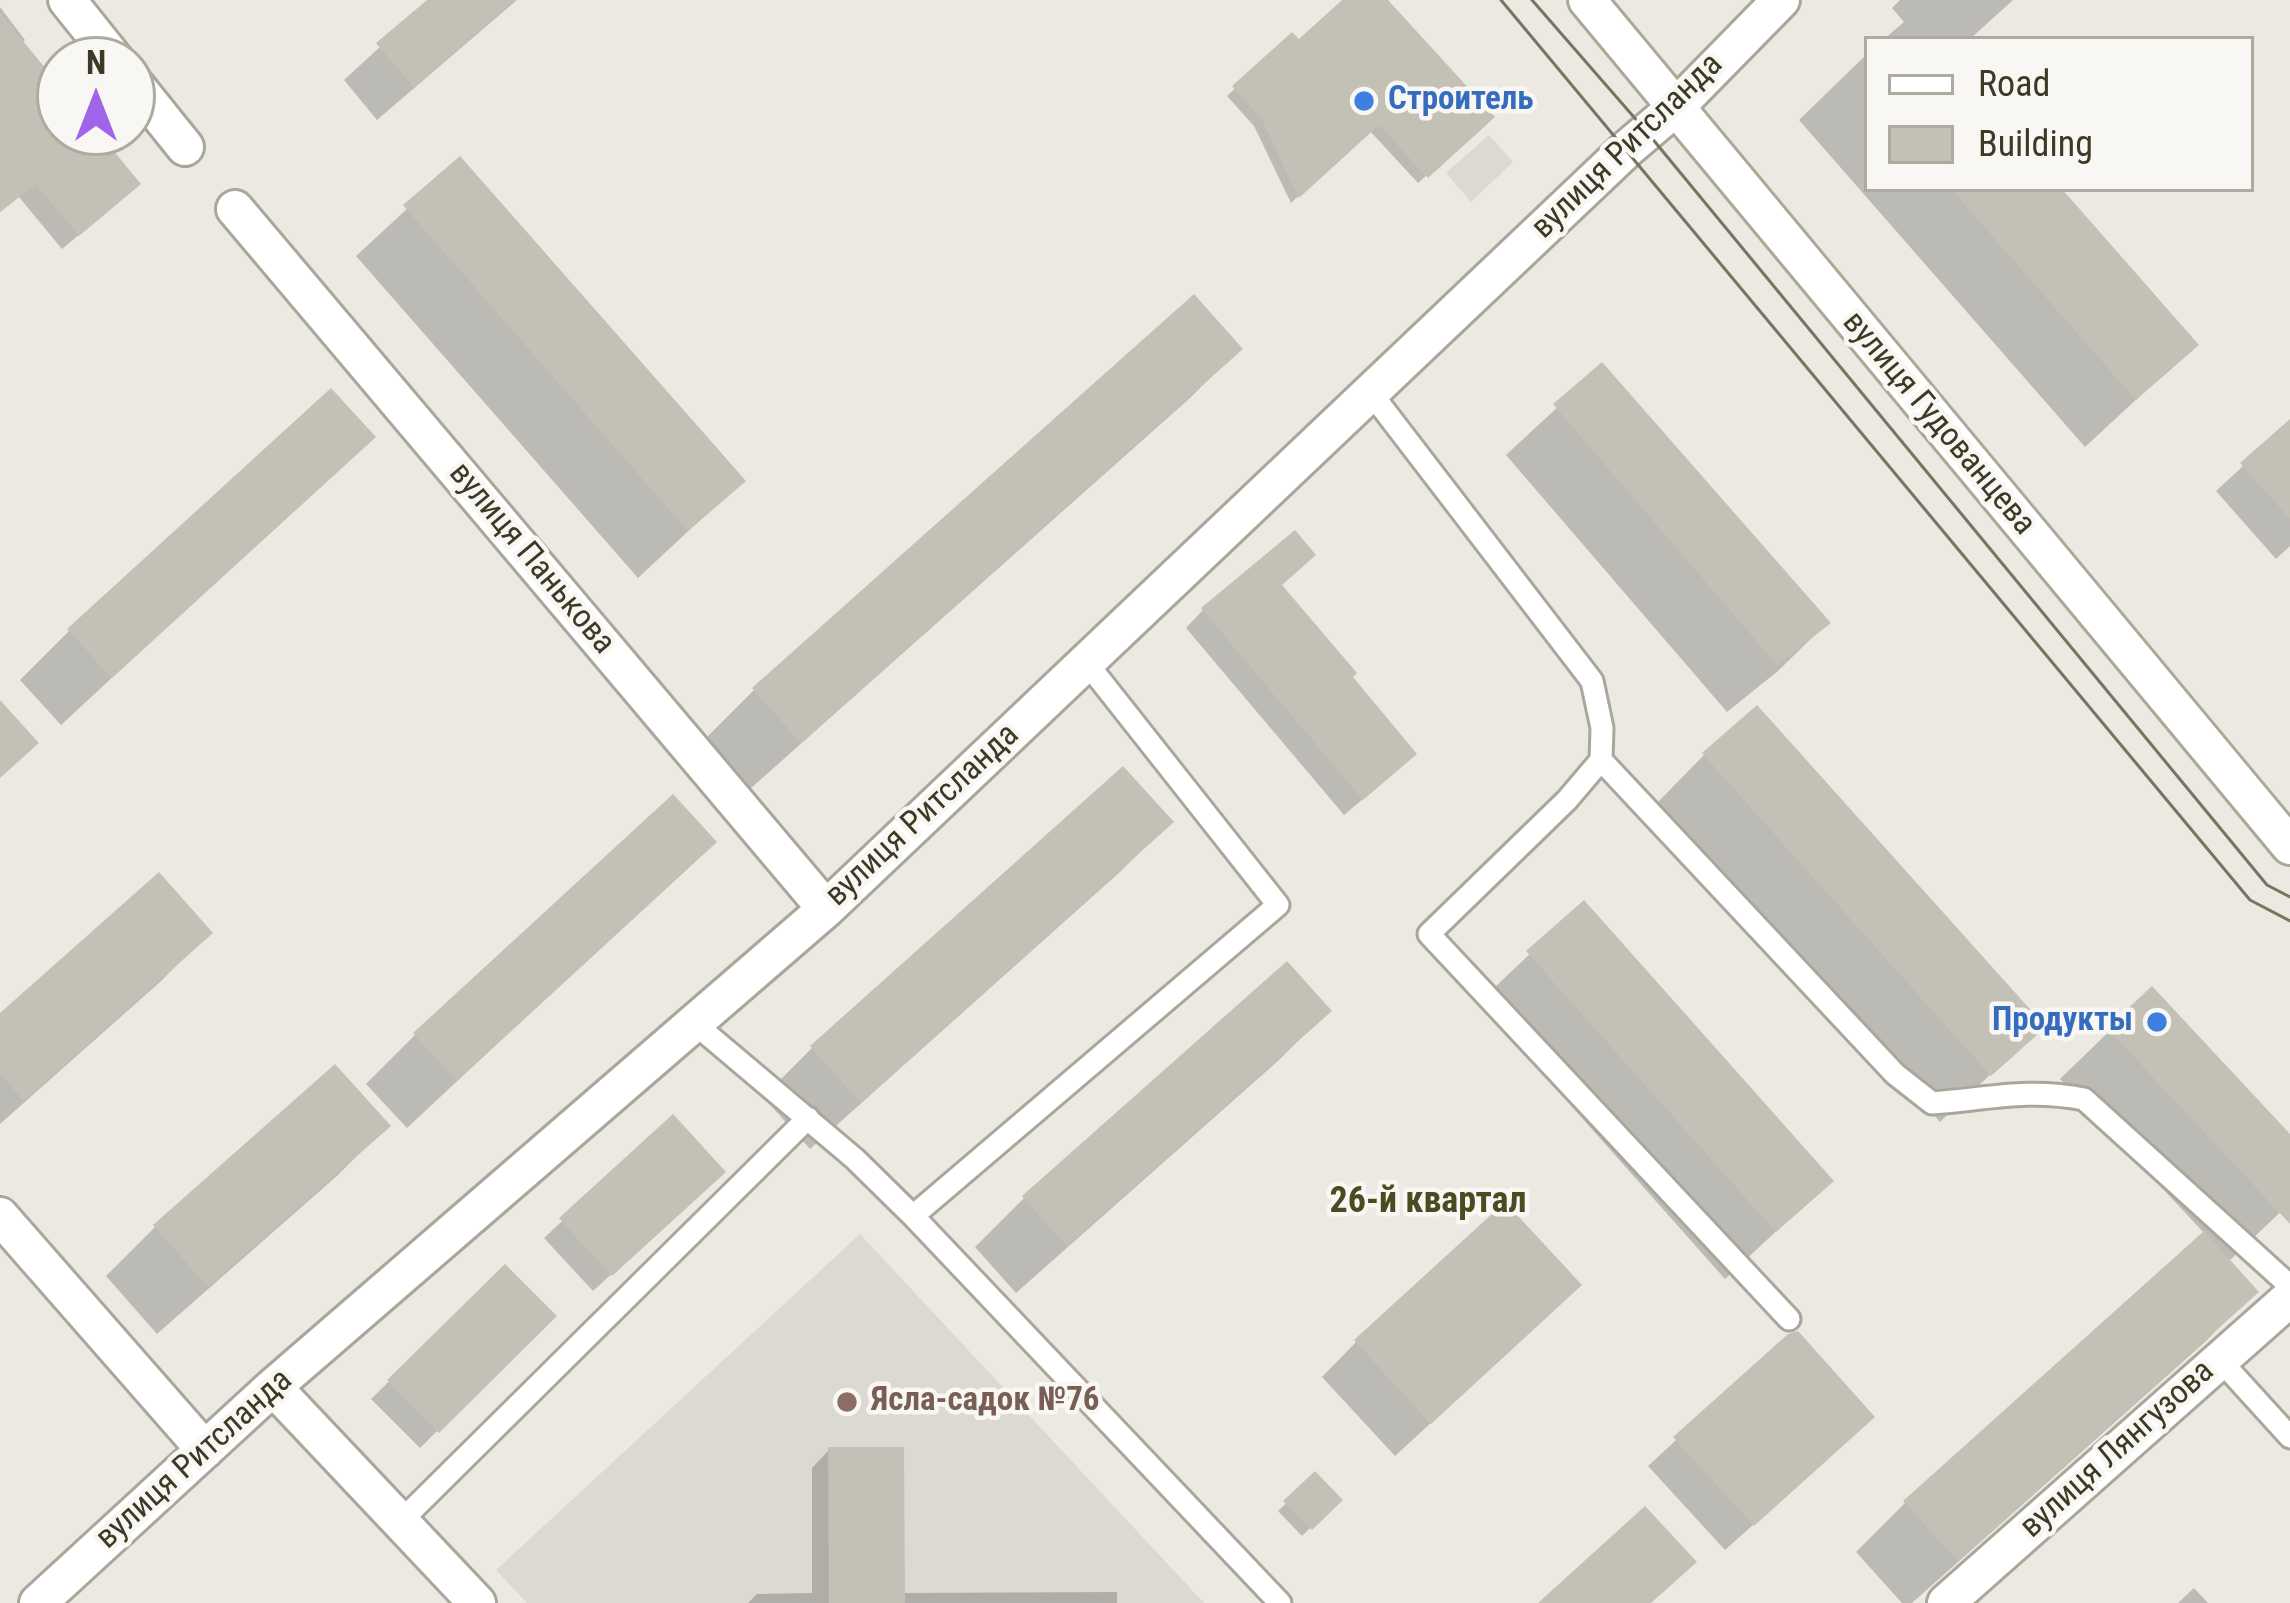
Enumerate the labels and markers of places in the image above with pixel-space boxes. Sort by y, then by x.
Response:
place label: Строитель [1388,81,1534,121]
marker: Строитель [1351,88,1377,114]
place label: Продукты [1992,1002,2133,1042]
marker: Продукты [2144,1009,2170,1035]
place label: Ясла-садок №76 [871,1382,1100,1422]
marker: Ясла-садок №76 [834,1389,860,1415]

